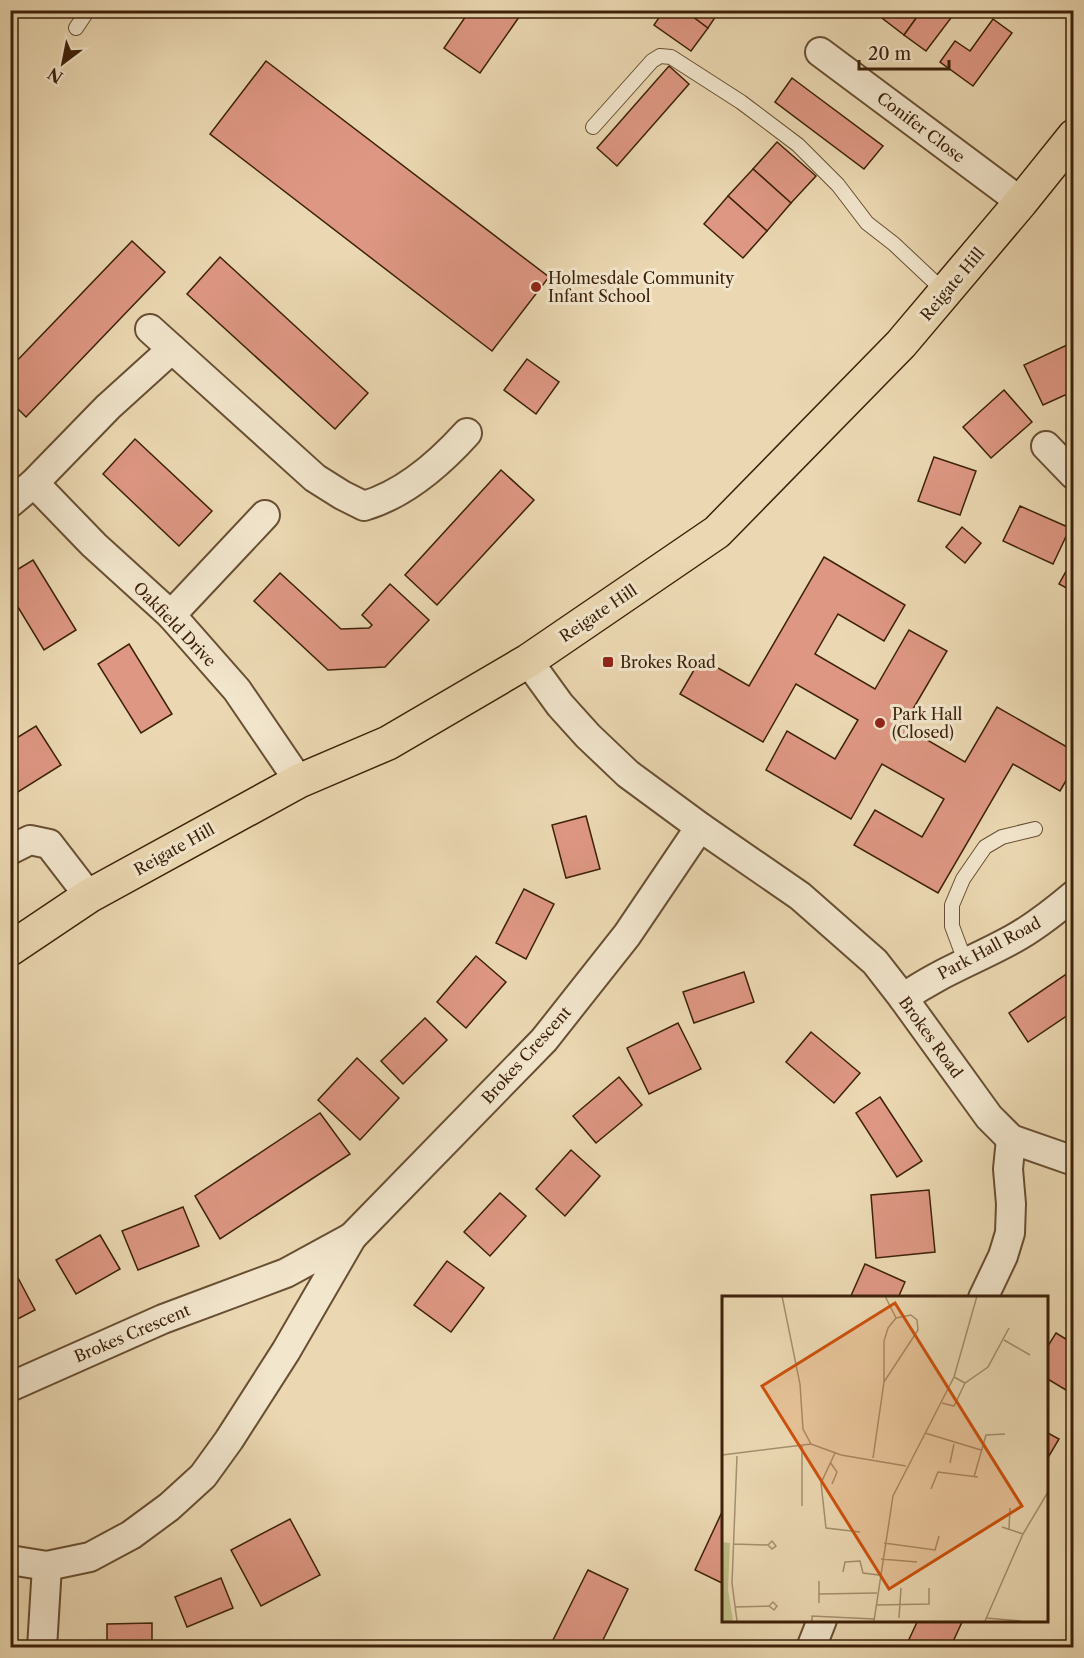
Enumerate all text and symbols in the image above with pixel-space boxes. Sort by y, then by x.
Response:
north arrow [33,33,93,93]
scale bar [859,33,949,71]
text: 20 m [868,43,912,65]
text: N [44,64,66,88]
street label: Conifer Close [873,87,969,167]
street label: Reigate Hill [916,243,988,325]
place label: Holmesdale Community Infant School [548,268,735,306]
marker: Holmesdale Community Infant School [529,280,543,294]
street label: Oakfield Drive [129,577,221,671]
street label: Reigate Hill [555,580,641,646]
place label: Brokes Road [620,652,716,672]
marker: Brokes Road [601,655,615,669]
place label: Park Hall (Closed) [892,704,962,742]
marker: Park Hall (Closed) [873,716,887,730]
street label: Reigate Hill [130,819,218,879]
street label: Park Hall Road [934,912,1044,984]
street label: Brokes Road [895,992,967,1082]
street label: Brokes Crescent [477,1002,575,1108]
inset map [722,1296,1048,1622]
street label: Brokes Crescent [71,1299,193,1366]

